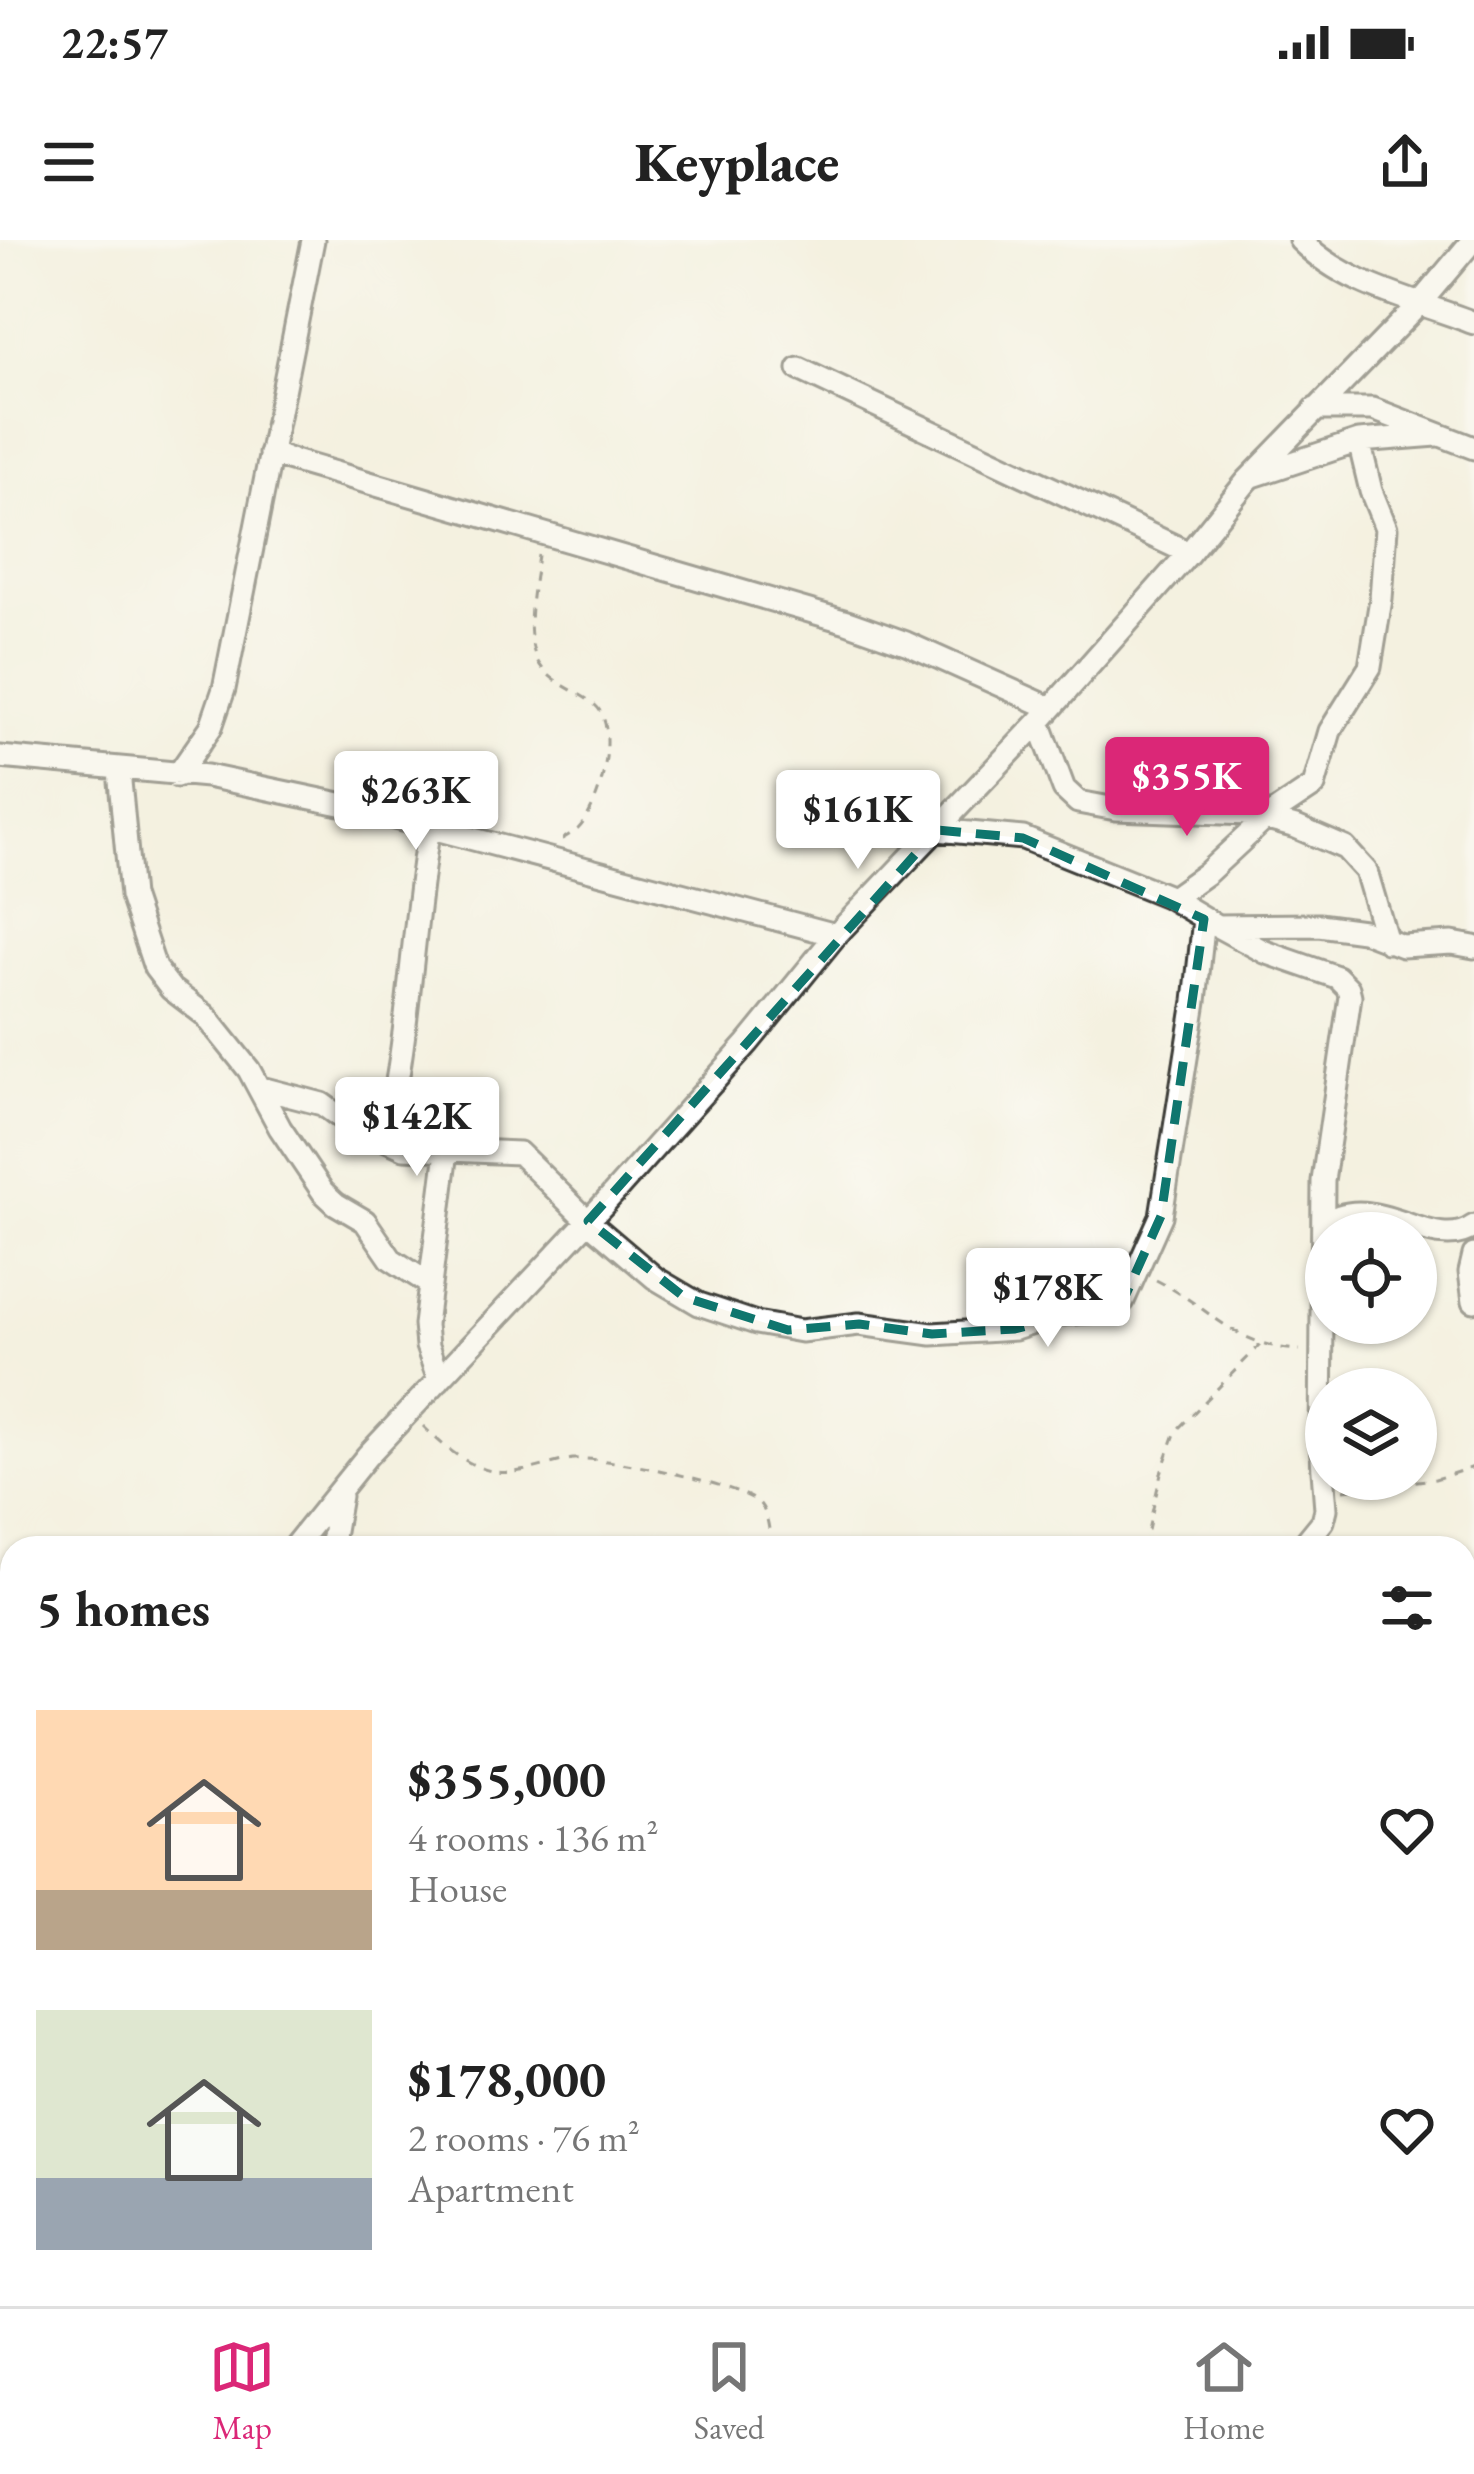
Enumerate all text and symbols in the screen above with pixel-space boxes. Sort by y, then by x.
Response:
text: 22:57 [60,13,168,71]
text: Keyplace [635,127,839,197]
icon: menu [36,129,102,195]
icon: share [1372,129,1438,195]
pin: $355K [1103,737,1271,839]
text: $355K [1132,750,1242,801]
pin: $263K [332,751,500,853]
text: $263K [361,764,471,815]
pin: $161K [774,770,942,872]
text: $161K [803,783,913,834]
pin: $142K [333,1077,501,1179]
text: $142K [362,1090,472,1141]
map controls [1305,1212,1437,1500]
button: locate [1305,1212,1437,1344]
pin: $178K [964,1248,1132,1350]
text: $178K [993,1261,1103,1312]
button: layers [1305,1368,1437,1500]
text: 5 homes [36,1575,210,1641]
icon: filters [1374,1575,1440,1641]
text: $355,000 [408,1746,606,1812]
icon: home [132,1758,276,1902]
icon: heart [1374,1797,1440,1863]
text: 4 rooms · 136 m² [408,1812,659,1863]
text: House [408,1863,507,1914]
text: $178,000 [408,2046,606,2112]
icon: home [132,2058,276,2202]
icon: heart [1374,2097,1440,2163]
text: 2 rooms · 76 m² [408,2112,640,2163]
text: Apartment [408,2163,574,2214]
tab: Map [209,2334,275,2449]
tab: Saved [694,2334,765,2449]
tab: Home [1183,2334,1265,2449]

